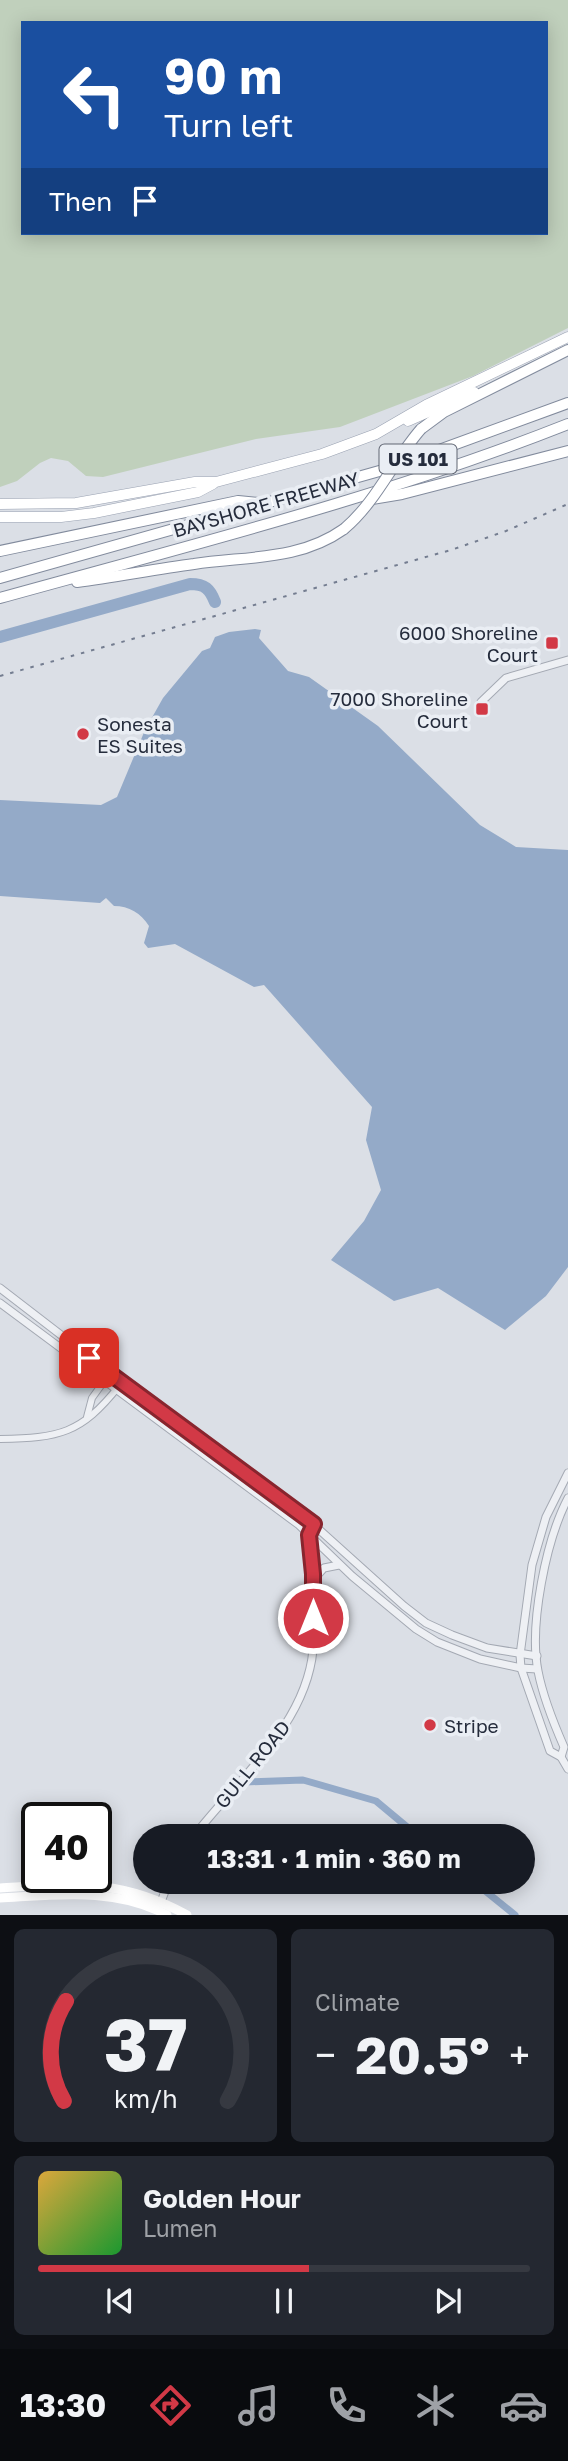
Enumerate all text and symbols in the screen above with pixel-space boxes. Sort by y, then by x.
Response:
text: 90 m [164,46,282,105]
icon: left [49,49,140,140]
text: Turn left [164,106,293,144]
icon: arrive [126,182,164,220]
text: Then [49,186,112,217]
road number: US 101 [380,444,457,474]
street label: BAYSHORE FREEWAY [170,466,362,542]
place label: 6000 Shoreline Court [399,621,538,666]
marker: 6000 Shoreline Court [544,635,560,651]
place label: 7000 Shoreline Court [330,687,468,732]
marker: 7000 Shoreline Court [474,701,490,717]
place label: Sonesta ES Suites [97,712,183,757]
marker: Sonesta ES Suites [75,726,91,742]
pin [59,1328,119,1388]
icon: arrive [70,1339,108,1377]
position arrow [276,1581,350,1655]
place label: Stripe [444,1714,499,1737]
street label: GULL ROAD [210,1715,294,1813]
marker: Stripe [422,1717,438,1733]
speed limit sign: 40 [21,1802,112,1893]
text: 13:31 · 1 min · 360 m [207,1843,461,1874]
text: Climate [315,1988,400,2016]
text: 37 [103,2001,188,2088]
text: 20.5° [355,2023,490,2085]
text: − [315,2032,336,2077]
text: + [509,2032,530,2077]
text: km/h [114,2083,177,2114]
text: Golden Hour [143,2183,301,2214]
text: Lumen [143,2214,217,2242]
icon: previous [101,2282,139,2320]
icon: pause [265,2282,303,2320]
icon: next [429,2282,467,2320]
icon: directions [146,2381,195,2430]
icon: music [234,2381,283,2430]
icon: phone [322,2381,371,2430]
icon: climate [411,2381,460,2430]
icon: car [499,2381,548,2430]
text: 13:30 [20,2386,106,2424]

